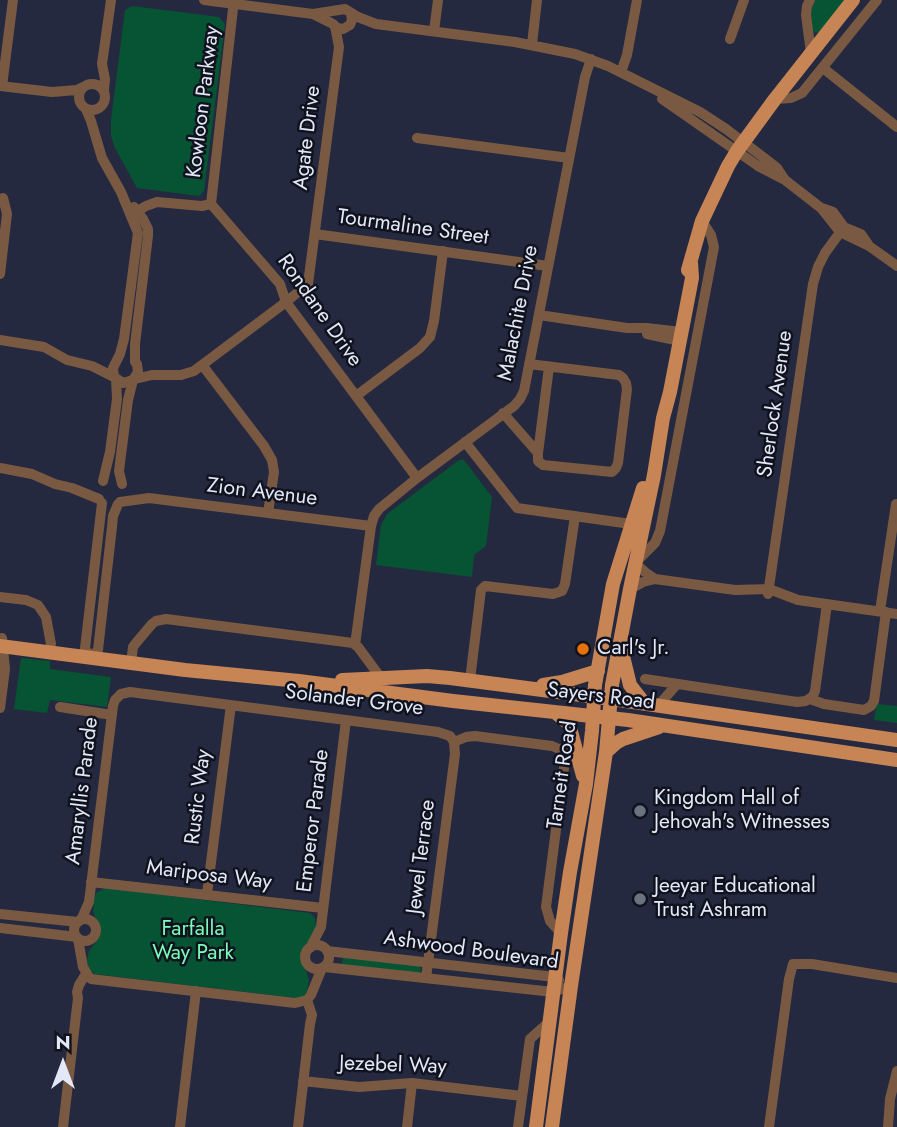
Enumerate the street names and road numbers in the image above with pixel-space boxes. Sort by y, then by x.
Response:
street label: Kowloon Parkway [182,25,226,179]
street label: Agate Drive [289,84,327,192]
street label: Tourmaline Street [336,205,490,251]
street label: Malachite Drive [494,243,544,383]
street label: Rondane Drive [271,250,367,372]
street label: Sherlock Avenue [753,329,799,479]
street label: Zion Avenue [205,474,319,512]
street label: Sayers Road [546,678,656,716]
street label: Solander Grove [283,680,425,722]
street label: Amaryllis Parade [61,716,105,866]
street label: Tarneit Road [543,719,583,831]
street label: Rustic Way [181,748,217,846]
street label: Emperor Parade [293,748,335,894]
street label: Jewel Terrace [402,798,442,916]
street label: Mariposa Way [145,856,273,896]
street label: Ashwood Boulevard [382,926,560,976]
street label: Jezebel Way [339,1052,447,1080]

